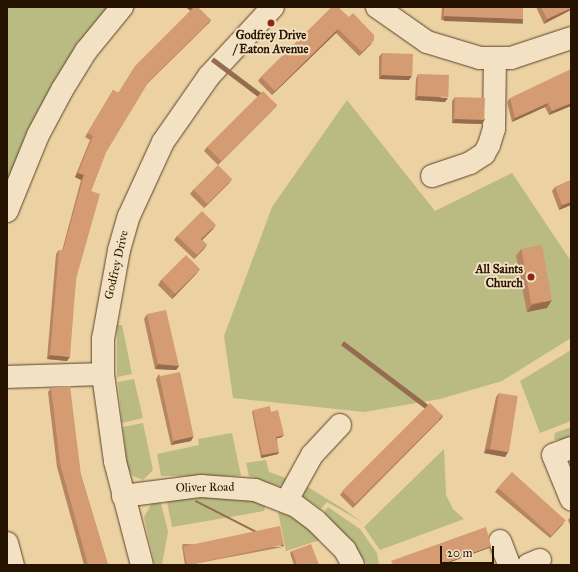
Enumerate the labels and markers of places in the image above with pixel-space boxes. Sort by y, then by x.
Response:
marker: Godfrey Drive / Eaton Avenue [266,18,276,28]
place label: Godfrey Drive / Eaton Avenue [234,29,308,57]
place label: All Saints Church [476,263,523,291]
marker: All Saints Church [526,272,536,282]

